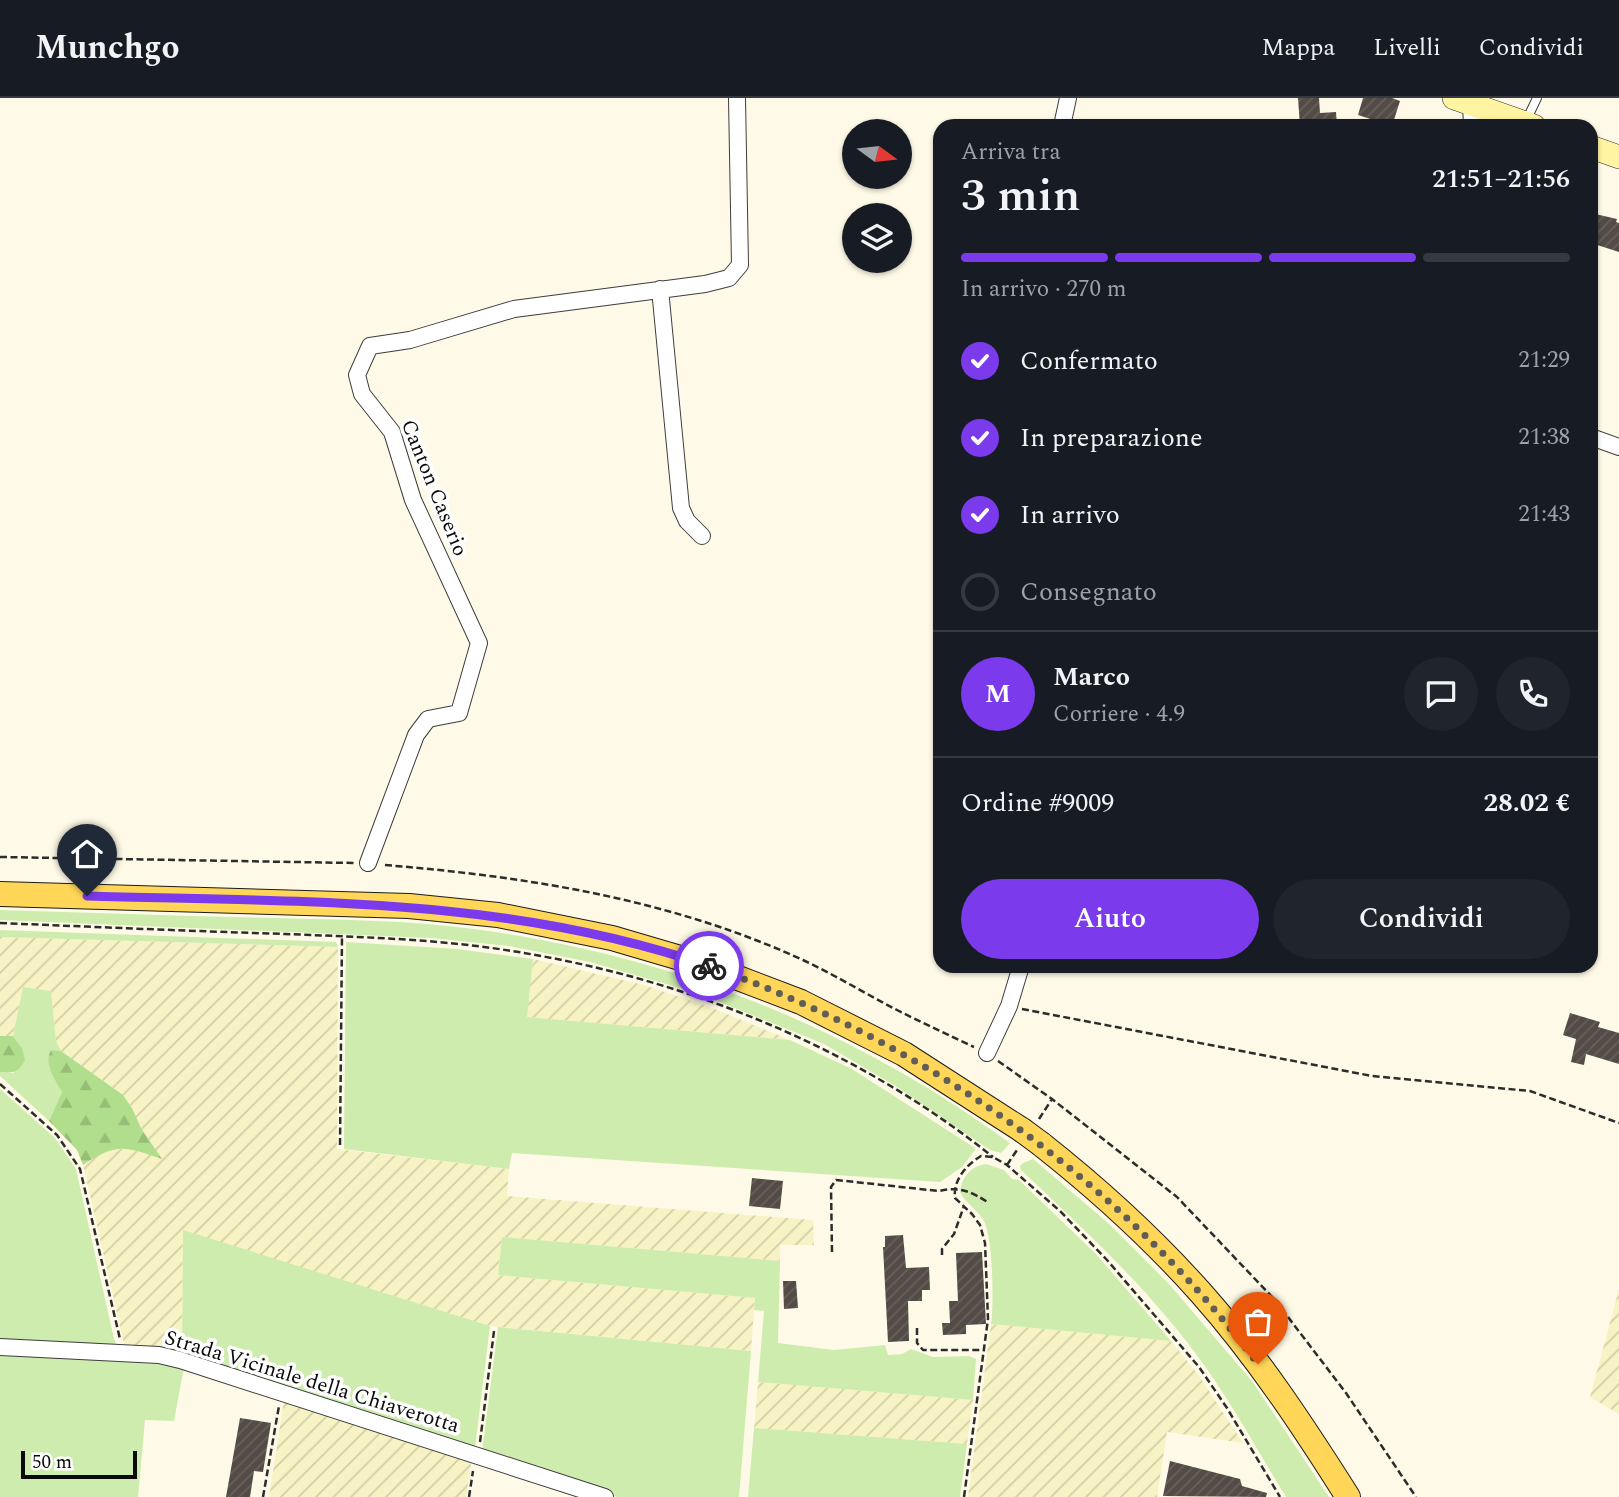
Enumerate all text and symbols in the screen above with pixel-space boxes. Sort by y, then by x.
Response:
text: Munchgo [35,23,180,73]
text: Mappa [1261,30,1335,66]
text: Livelli [1373,30,1441,66]
text: Condividi [1479,30,1584,66]
north arrow [842,119,912,189]
map controls [842,119,912,273]
text: Arriva tra [961,135,1061,170]
text: 21:51–21:56 [1432,159,1570,199]
text: 3 min [961,161,1080,231]
button: layers [842,203,912,273]
text: In arrivo · 270 m [961,272,1127,307]
text: Confermato [1020,341,1158,381]
icon: check [961,342,999,380]
text: 21:29 [1518,343,1570,378]
street label: Canton Caserio [392,415,476,561]
text: In preparazione [1020,418,1202,458]
icon: check [961,419,999,457]
text: 21:38 [1518,420,1570,455]
text: In arrivo [1020,495,1120,535]
icon: check [961,496,999,534]
text: 21:43 [1518,497,1570,532]
text: Consegnato [1020,572,1157,612]
text: Marco [1053,657,1130,697]
button: chat [1404,657,1478,731]
button: phone [1496,657,1570,731]
text: M [985,674,1011,714]
text: Corriere · 4.9 [1053,697,1185,732]
text: Ordine #9009 [961,783,1114,823]
text: 28.02 € [1484,783,1570,823]
pin [57,824,117,896]
icon: home [68,835,106,873]
button: Aiuto [961,879,1259,959]
button: Condividi [1273,879,1570,959]
courier [674,931,744,1001]
icon: bike [690,947,728,985]
pin [1228,1292,1288,1364]
icon: bag [1239,1303,1277,1341]
street label: Strada Vicinale della Chiaverotta [161,1322,464,1442]
scale bar [21,1448,136,1480]
text: 50 m [32,1448,72,1477]

